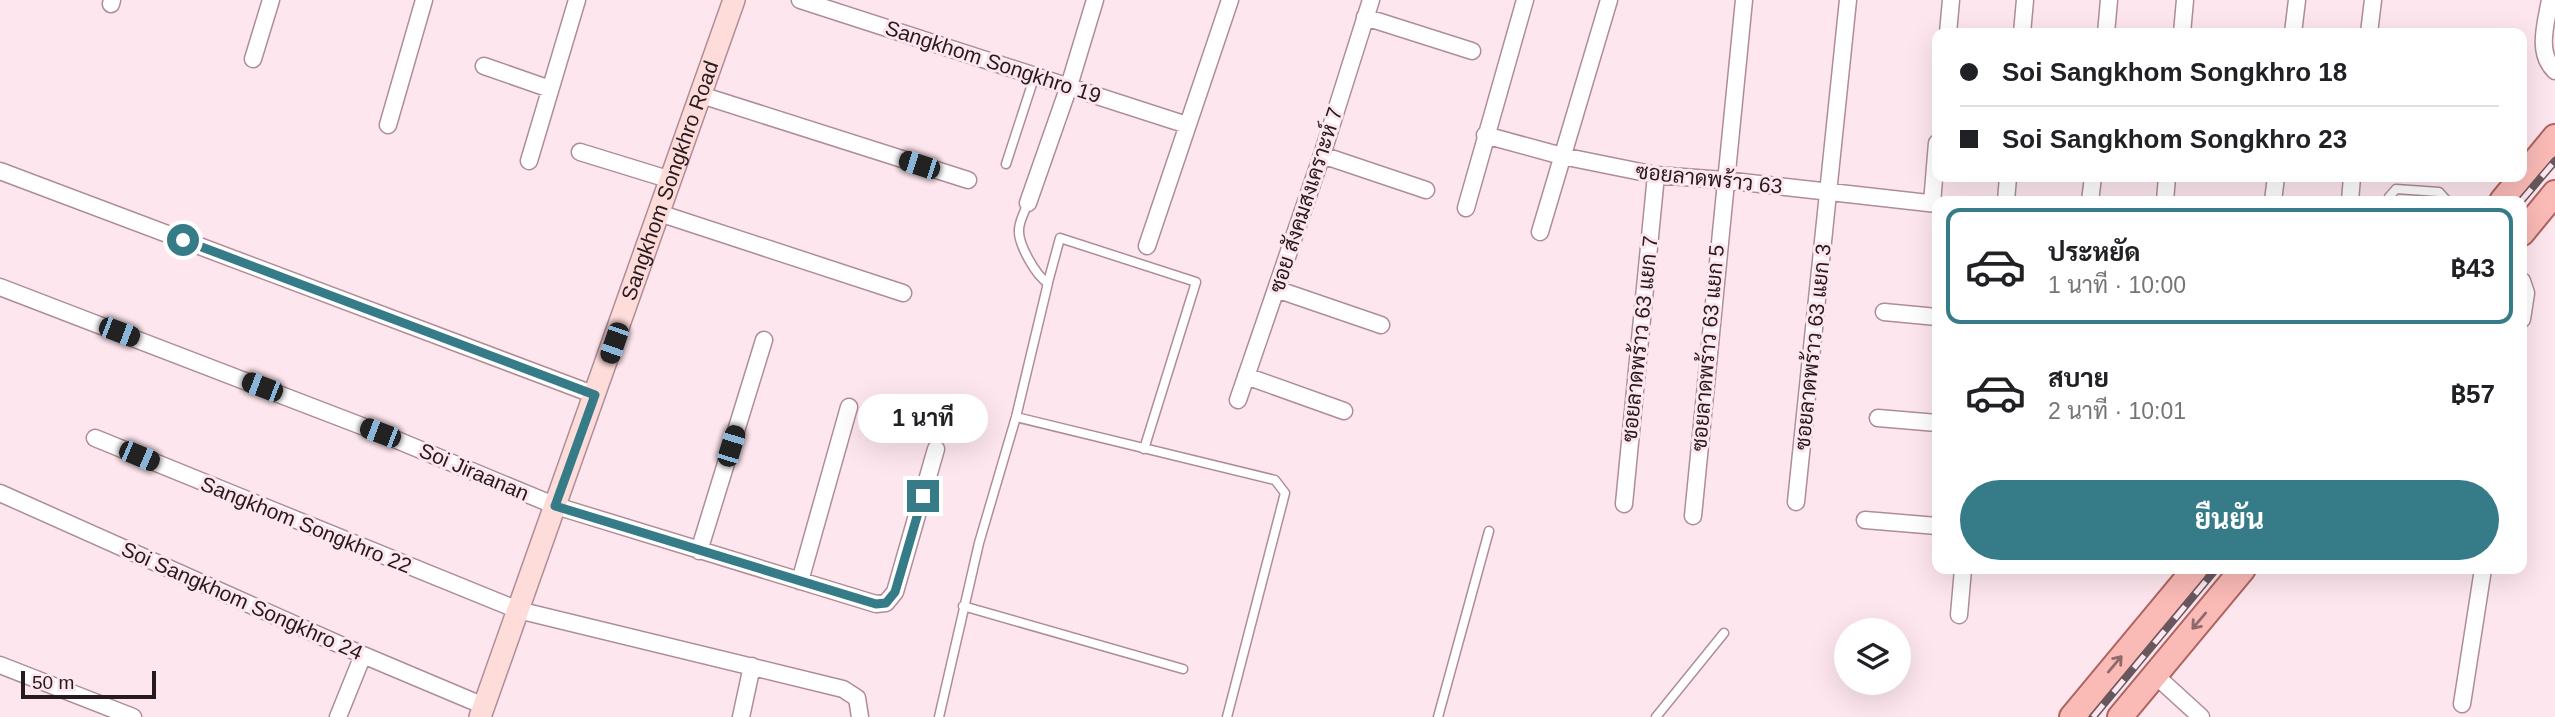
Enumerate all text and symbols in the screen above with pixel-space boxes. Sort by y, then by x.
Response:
street label: Sangkhom Songkhro 19 [882,16,1104,107]
text: Soi Sangkhom Songkhro 18 [2002,57,2347,87]
street label: Sangkhom Songkhro Road [617,58,722,303]
street label: ซอย สังคมสงเคราะห์ 7 [1263,104,1346,296]
text: Soi Sangkhom Songkhro 23 [2002,124,2347,154]
car [896,149,943,181]
street label: ซอยลาดพร้าว 63 [1635,159,1784,198]
route start [167,224,199,256]
street label: ซอยลาดพร้าว 63 แยก 7 [1617,235,1662,443]
icon: car [1964,235,2027,298]
text: ประหยัด [2048,237,2141,267]
street label: ซอยลาดพร้าว 63 แยก 3 [1790,243,1835,451]
street label: ซอยลาดพร้าว 63 แยก 5 [1687,244,1728,452]
text: ฿43 [2450,253,2495,283]
text: 1 นาที · 10:00 [2048,272,2186,298]
car [96,315,143,349]
car [598,320,631,366]
icon: car [1964,361,2027,424]
text: สบาย [2048,363,2109,393]
car [239,370,286,404]
text: ฿57 [2450,379,2495,409]
callout: 1 นาที [858,394,988,444]
text: 2 นาที · 10:01 [2048,398,2186,424]
text: 1 นาที [892,405,954,431]
car [357,416,404,450]
car [715,423,748,469]
car [116,438,163,474]
street label: Soi Jiraanan [416,438,532,505]
street label: Sangkhom Songkhro 22 [197,472,415,577]
route end [907,480,939,512]
button: ยืนยัน [1960,480,2499,560]
street label: Soi Sangkhom Songkhro 24 [118,537,367,664]
one-way arrow [2191,612,2207,630]
map controls [1834,618,1911,695]
button: layers [1834,618,1911,695]
one-way arrow [2108,656,2123,674]
scale bar [21,668,156,700]
text: 50 m [32,672,74,693]

